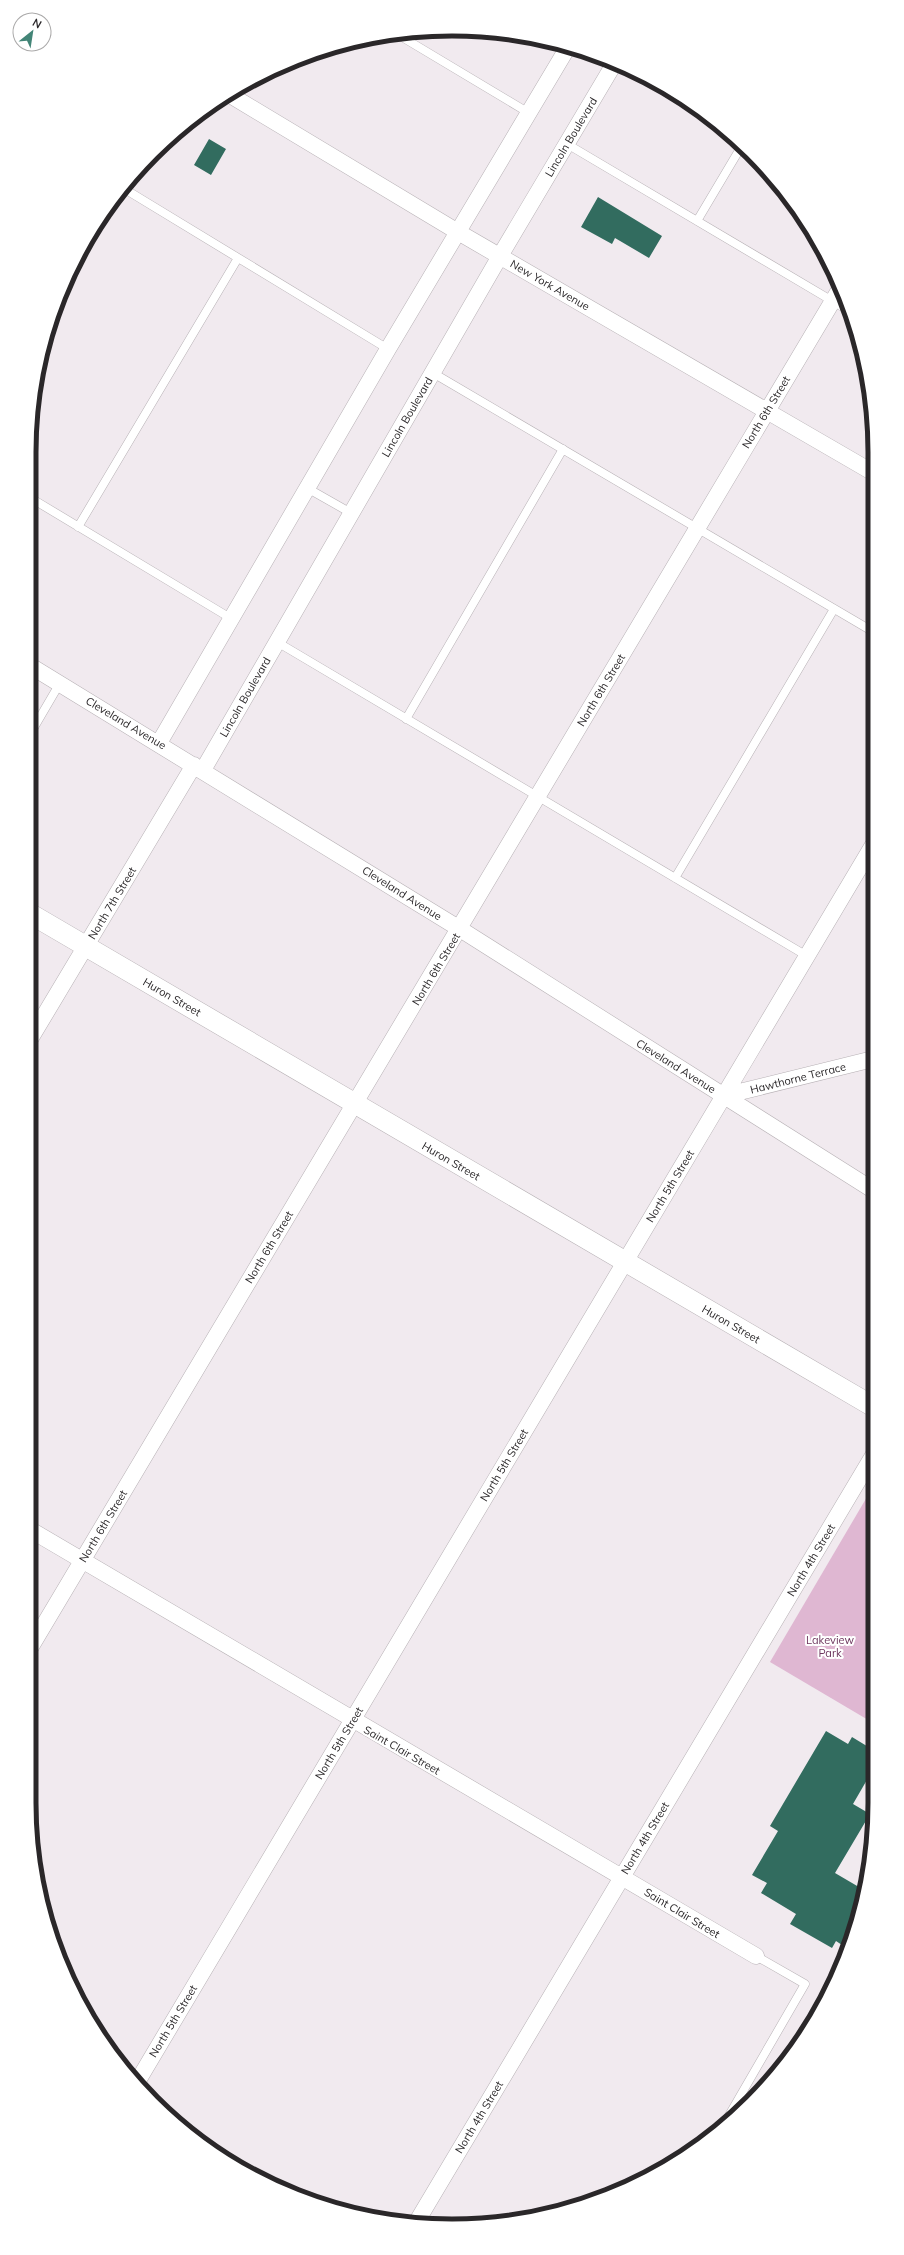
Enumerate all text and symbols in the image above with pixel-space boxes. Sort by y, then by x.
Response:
north arrow [12,12,52,52]
text: N [30,15,44,31]
street label: Lincoln Boulevard [542,95,600,179]
street label: New York Avenue [508,257,592,313]
street label: North 6th Street [739,373,793,451]
street label: Lincoln Boulevard [378,374,436,460]
street label: North 6th Street [574,651,628,729]
street label: Lincoln Boulevard [216,654,274,740]
street label: Cleveland Avenue [83,694,169,753]
street label: Cleveland Avenue [360,863,444,923]
street label: North 7th Street [85,864,139,942]
street label: North 6th Street [409,930,463,1008]
street label: Huron Street [140,975,204,1019]
street label: Cleveland Avenue [634,1036,718,1096]
street label: Hawthorne Terrace [749,1059,847,1097]
street label: Huron Street [419,1139,483,1183]
street label: North 5th Street [643,1147,697,1225]
street label: North 6th Street [242,1208,296,1286]
street label: Huron Street [699,1302,763,1346]
street label: North 5th Street [477,1426,531,1504]
street label: North 6th Street [76,1487,130,1565]
street label: North 4th Street [784,1521,838,1599]
park label: Lakeview Park [806,1633,854,1660]
street label: North 5th Street [312,1704,366,1782]
street label: Saint Clair Street [361,1722,443,1778]
street label: North 4th Street [618,1799,672,1877]
street label: Saint Clair Street [642,1885,723,1941]
street label: North 5th Street [146,1982,200,2060]
street label: North 4th Street [452,2078,506,2156]

